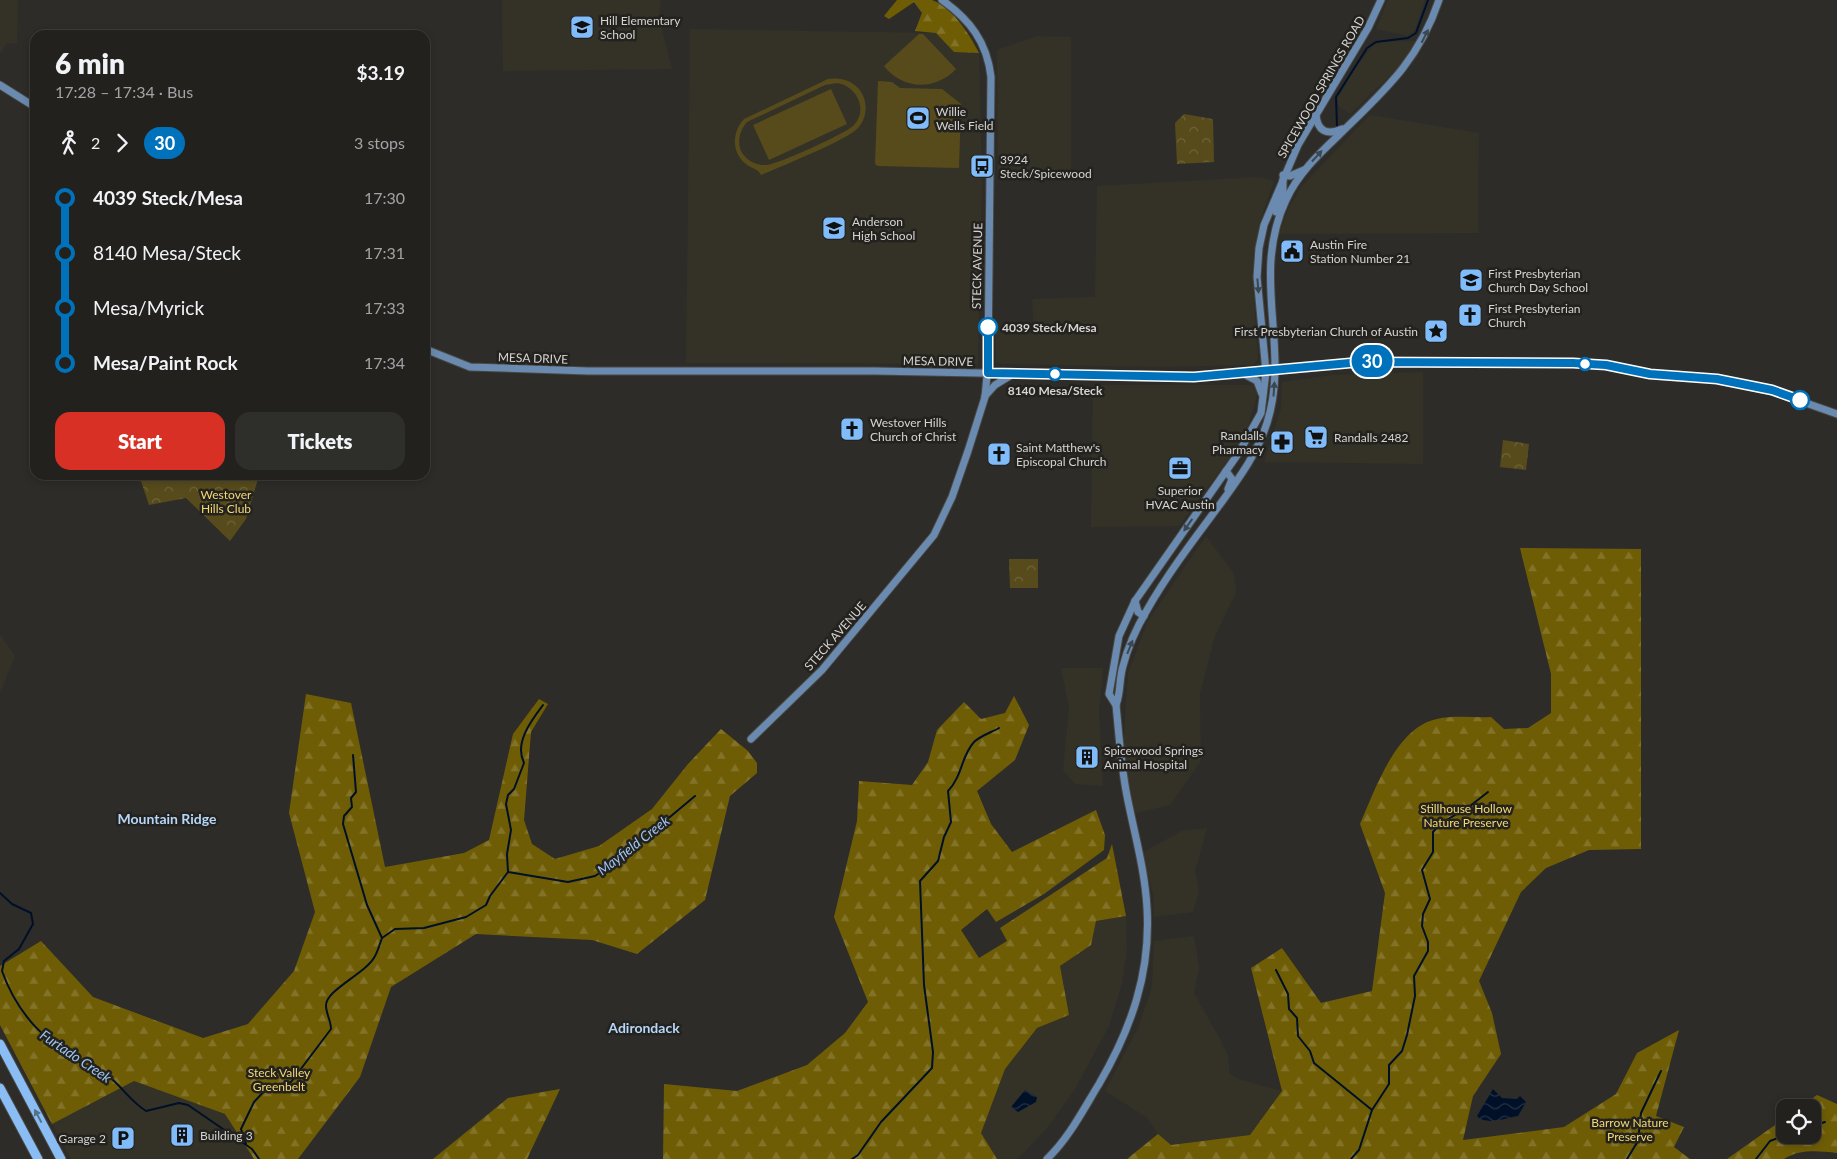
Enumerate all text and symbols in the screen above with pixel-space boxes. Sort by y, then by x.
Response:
place label: Hill Elementary School [600,13,681,42]
street label: SPICEWOOD SPRINGS ROAD [1274,13,1368,161]
school or university icon: Hill Elementary School [569,14,595,40]
one-way arrow [1421,29,1429,43]
text: 6 min [55,46,125,80]
text: $3.19 [356,61,405,84]
text: 17:28 – 17:34 · Bus [55,82,193,101]
place label: Willie Wells Field [936,104,994,133]
sports icon: Willie Wells Field [905,105,931,131]
icon: walk [55,129,83,157]
icon: forward [108,129,136,157]
text: 30 [154,132,175,154]
text: 2 [91,133,100,152]
text: 3 stops [354,133,405,152]
one-way arrow [1311,151,1323,163]
place label: 3924 Steck/Spicewood [1000,152,1092,181]
bus stop icon: 3924 Steck/Spicewood [969,153,995,179]
text: 4039 Steck/Mesa [93,186,243,209]
text: 17:30 [364,188,405,207]
place label: Anderson High School [852,214,915,243]
school or university icon: Anderson High School [821,215,847,241]
street label: STECK AVENUE [969,223,985,309]
place label: Austin Fire Station Number 21 [1310,237,1410,266]
public building icon: Austin Fire Station Number 21 [1279,238,1305,264]
text: 8140 Mesa/Steck [93,241,241,264]
text: 17:31 [364,243,405,262]
place label: First Presbyterian Church Day School [1488,266,1588,295]
school or university icon: First Presbyterian Church Day School [1458,267,1484,293]
one-way arrow [1254,278,1262,294]
text: Mesa/Myrick [93,296,204,319]
text: 17:33 [364,298,405,317]
place label: First Presbyterian Church [1488,301,1581,330]
church icon: First Presbyterian Church [1457,302,1483,328]
marker: 4039 Steck/Mesa [978,317,998,337]
place icon: First Presbyterian Church of Austin [1423,318,1449,344]
place label: 4039 Steck/Mesa [1002,320,1097,335]
place label: First Presbyterian Church of Austin [1234,324,1418,339]
line badge: 30 [1350,345,1394,377]
street label: MESA DRIVE [498,349,568,367]
text: 30 [1362,350,1382,372]
text: Mesa/Paint Rock [93,351,238,374]
text: 17:34 [364,353,405,372]
street label: MESA DRIVE [903,353,973,369]
unlabelled marker [1578,357,1592,371]
marker: 8140 Mesa/Steck [1048,367,1062,381]
one-way arrow [1271,381,1279,397]
place label: 8140 Mesa/Steck [1008,383,1103,398]
unlabelled marker [1790,390,1810,410]
button: Start [55,412,225,470]
button: Tickets [235,412,405,470]
place label: Westover Hills Church of Christ [870,415,957,444]
church icon: Westover Hills Church of Christ [839,416,865,442]
supermarket icon: Randalls 2482 [1303,424,1329,450]
place label: Randalls Pharmacy [1212,428,1265,457]
pharmacy icon: Randalls Pharmacy [1269,429,1295,455]
place label: Randalls 2482 [1334,430,1409,445]
place label: Saint Matthew's Episcopal Church [1016,440,1107,469]
church icon: Saint Matthew's Episcopal Church [986,441,1012,467]
office icon: Superior HVAC Austin [1167,455,1193,481]
place label: Superior HVAC Austin [1145,483,1215,512]
park label: Westover Hills Club [201,487,252,516]
one-way arrow [1183,518,1193,532]
street label: STECK AVENUE [801,598,869,674]
one-way arrow [1126,640,1134,654]
place label: Spicewood Springs Animal Hospital [1104,743,1203,772]
building icon: Spicewood Springs Animal Hospital [1074,744,1100,770]
park label: Stillhouse Hollow Nature Preserve [1420,801,1512,830]
district label: Mountain Ridge [117,810,217,827]
water label: Mayfield Creek [594,811,673,878]
district label: Adirondack [607,1019,680,1036]
water label: Furtado Creek [37,1026,115,1086]
park label: Steck Valley Greenbelt [248,1065,311,1094]
map controls [1776,1099,1821,1144]
button: locate [1776,1099,1821,1144]
one-way arrow [34,1109,42,1123]
park label: Barrow Nature Preserve [1591,1115,1669,1144]
building icon: Building 3 [169,1122,195,1148]
parking icon: Garage 2 [110,1125,136,1151]
place label: Building 3 [200,1128,253,1143]
place label: Garage 2 [59,1131,106,1146]

